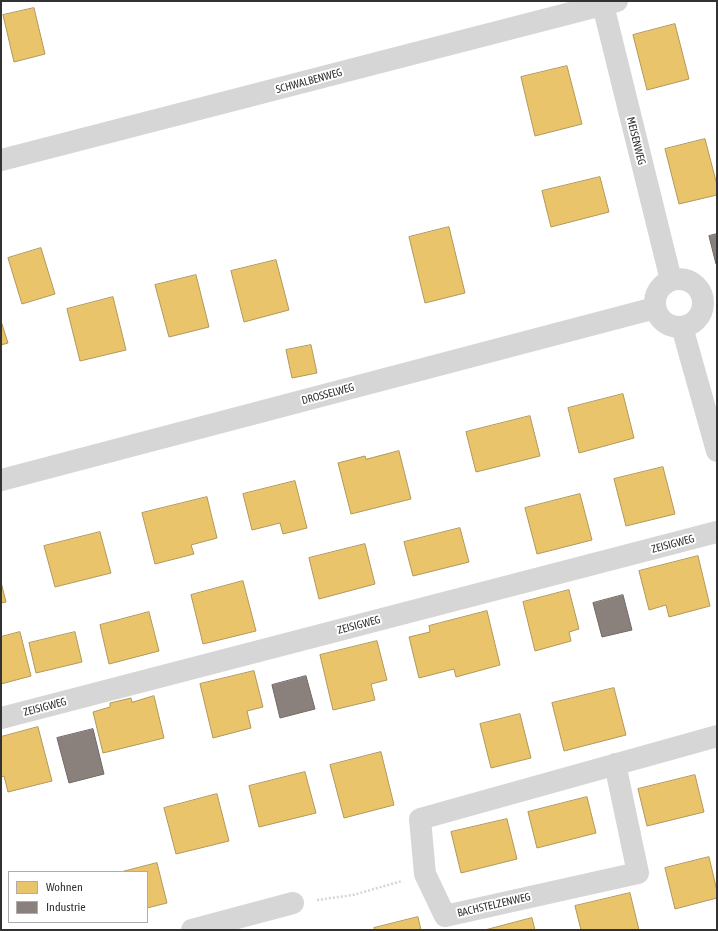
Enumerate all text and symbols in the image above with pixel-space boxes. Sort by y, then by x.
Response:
street label: SCHWALBENWEG [274,66,344,96]
street label: MEISENWEG [624,116,648,166]
street label: DROSSELWEG [300,381,356,407]
street label: ZEISIGWEG [650,532,696,556]
street label: ZEISIGWEG [336,613,382,637]
street label: ZEISIGWEG [22,695,68,719]
legend [8,871,148,923]
text: Wohnen [46,880,83,894]
street label: BACHSTELZENWEG [456,890,532,920]
text: Industrie [46,900,86,914]

